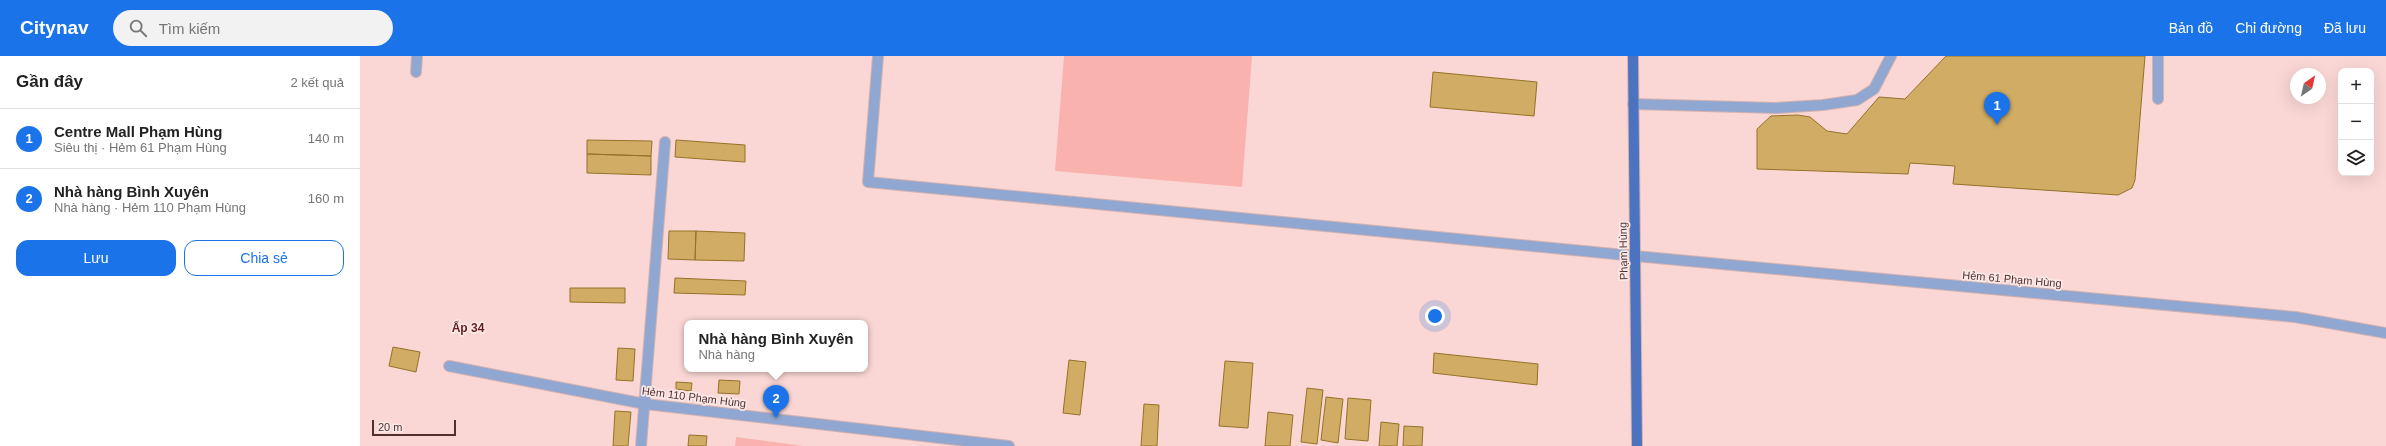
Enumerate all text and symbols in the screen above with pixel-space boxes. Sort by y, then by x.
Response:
search box [113,10,393,46]
text: Citynav [20,17,89,38]
icon: search [127,17,149,39]
text: Tìm kiếm [159,20,220,37]
text: Bản đồ [2169,20,2213,36]
text: Chỉ đường [2235,20,2302,36]
text: Đã lưu [2324,20,2366,36]
north arrow [2290,68,2326,104]
map controls [2338,68,2374,176]
button: + [2338,68,2374,104]
text: Gần đây [16,72,83,91]
text: 2 kết quả [291,75,344,90]
pin: 1 [1984,92,2010,125]
button: − [2338,104,2374,140]
text: Centre Mall Phạm Hùng [54,123,222,140]
text: 1 [25,131,33,146]
text: 140 m [308,131,344,146]
text: Siêu thị · Hẻm 61 Phạm Hùng [54,140,227,155]
button: layers [2338,140,2374,176]
text: Nhà hàng Bình Xuyên [54,183,209,200]
text: 2 [25,191,33,206]
text: 160 m [308,191,344,206]
text: Nhà hàng · Hẻm 110 Phạm Hùng [54,200,246,215]
street label: Phạm Hùng [1616,222,1630,280]
button: Lưu [16,240,176,276]
button: Chia sẻ [184,240,344,276]
street label: Hẻm 61 Phạm Hùng [1962,269,2062,289]
your location [1425,306,1445,326]
district label: Ấp 34 [452,320,485,335]
popup [684,320,868,372]
text: Nhà hàng Bình Xuyên [698,330,854,347]
text: Nhà hàng [698,347,755,362]
street label: Hẻm 110 Phạm Hùng [641,385,747,409]
pin: 2 [763,385,789,418]
scale bar [372,418,456,437]
text: 20 m [378,421,402,433]

